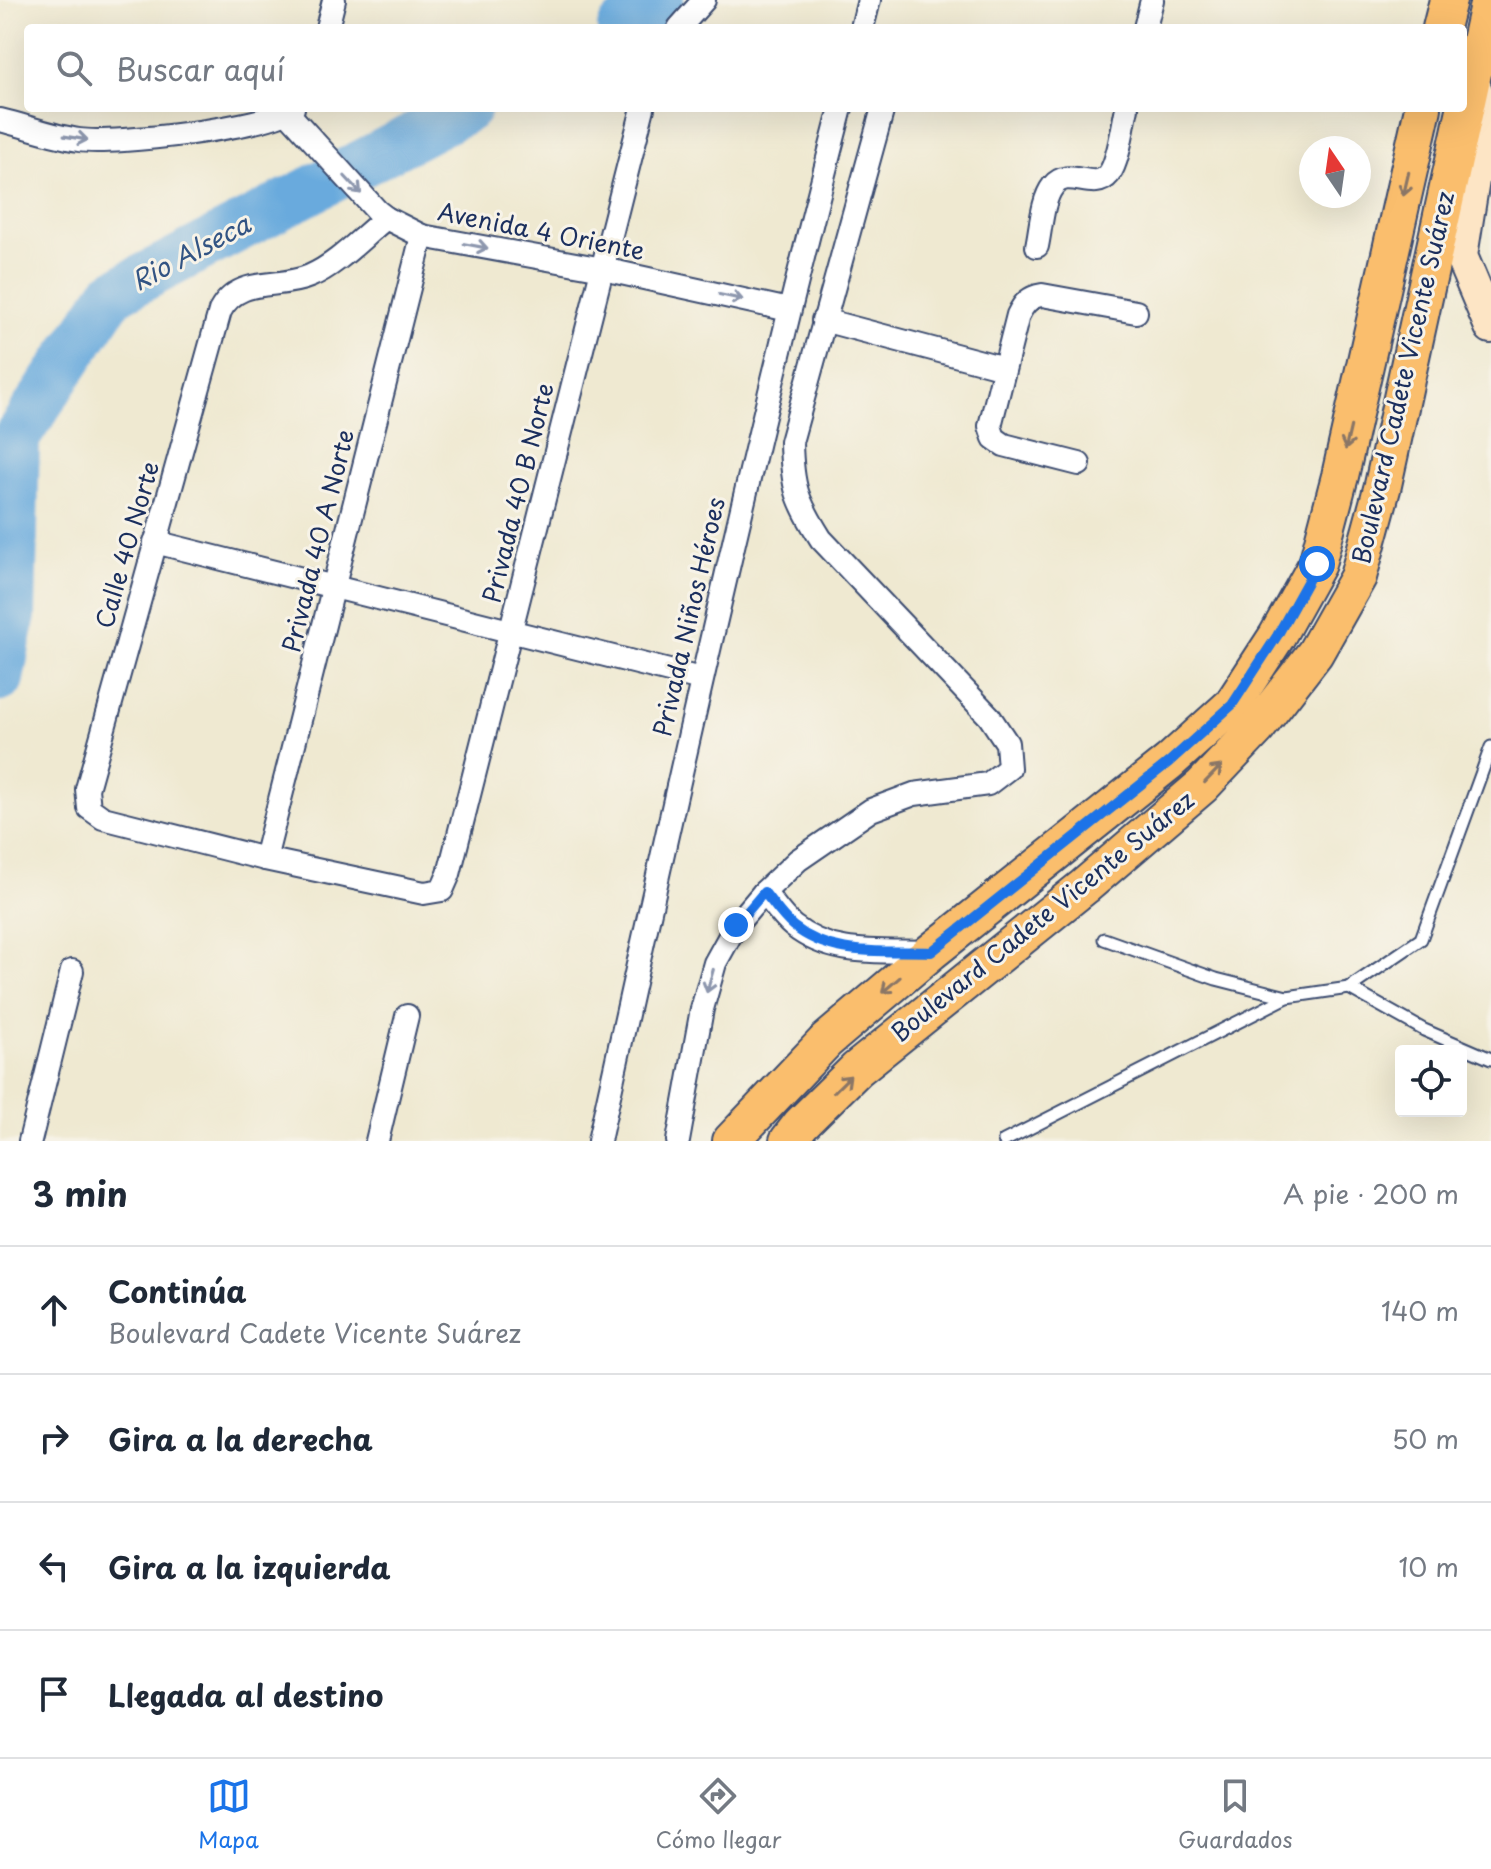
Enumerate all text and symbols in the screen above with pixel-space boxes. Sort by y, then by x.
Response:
search box [24,24,1467,112]
icon: search [52,46,96,90]
text: Buscar aquí [116,46,285,91]
one-way arrow [62,131,88,146]
north arrow [1299,136,1371,208]
one-way arrow [1398,171,1413,196]
one-way arrow [343,175,362,195]
street label: Boulevard Cadete Vicente Suárez [1342,188,1462,567]
street label: Avenida 4 Oriente [435,192,648,268]
water label: Rio Alseca [124,204,257,299]
one-way arrow [463,239,488,254]
one-way arrow [717,290,743,305]
street label: Privada 40 B Norte [472,379,562,606]
one-way arrow [1340,424,1355,450]
street label: Privada 40 A Norte [272,425,362,656]
street label: Calle 40 Norte [85,457,167,632]
street label: Privada Niños Héroes [643,493,733,740]
route start [1299,546,1335,582]
one-way arrow [1203,765,1222,784]
street label: Boulevard Cadete Vicente Suárez [882,781,1201,1049]
route end [718,907,754,943]
one-way arrow [702,968,717,994]
one-way arrow [882,976,902,994]
map controls [1395,1045,1467,1117]
button: locate [1395,1045,1467,1117]
one-way arrow [832,1074,851,1094]
text: 3 min [32,1167,128,1219]
text: A pie · 200 m [1283,1174,1459,1213]
text: Continúa [108,1268,247,1313]
icon: ahead [32,1288,76,1332]
text: 140 m [1381,1291,1459,1330]
text: Boulevard Cadete Vicente Suárez [108,1313,521,1352]
icon: right [32,1416,76,1460]
text: Gira a la derecha [108,1416,373,1461]
text: 50 m [1392,1419,1459,1458]
icon: left [32,1544,76,1588]
text: Gira a la izquierda [108,1544,391,1589]
text: 10 m [1398,1547,1459,1586]
icon: arrive [32,1672,76,1716]
text: Llegada al destino [108,1672,383,1717]
tab: Mapa [198,1774,259,1855]
tab: Cómo llegar [656,1774,781,1855]
tab: Guardados [1178,1774,1293,1855]

